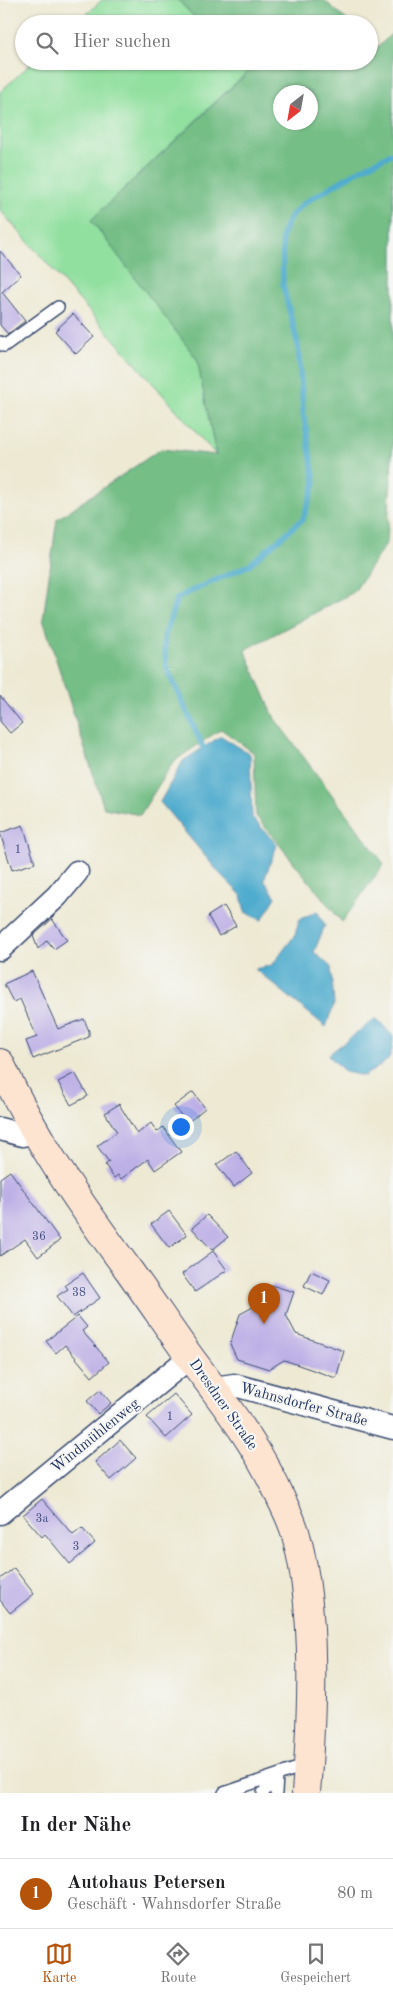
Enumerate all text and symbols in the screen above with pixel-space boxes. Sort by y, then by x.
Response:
search box [15,15,378,70]
icon: search [33,29,61,57]
text: Hier suchen [73,33,171,52]
north arrow [273,85,318,130]
house number: 1 [15,844,21,856]
your location [168,1114,194,1140]
house number: 36 [32,1231,46,1243]
pin: 1 [248,1283,280,1324]
house number: 38 [72,1287,86,1299]
street label: Dresdner Straße [186,1357,260,1453]
street label: Wahnsdorfer Straße [238,1381,369,1430]
street label: Windmühlenweg [49,1396,143,1476]
house number: 1 [167,1411,173,1423]
house number: 3a [36,1513,49,1525]
house number: 3 [73,1541,79,1553]
text: In der Nähe [20,1815,131,1836]
text: Autohaus Petersen [67,1874,226,1893]
text: 1 [31,1886,41,1902]
text: 80 m [337,1886,373,1902]
text: Geschäft · Wahnsdorfer Straße [67,1897,281,1913]
tab: Karte [42,1940,77,1987]
tab: Route [160,1940,196,1987]
tab: Gespeichert [280,1940,351,1987]

